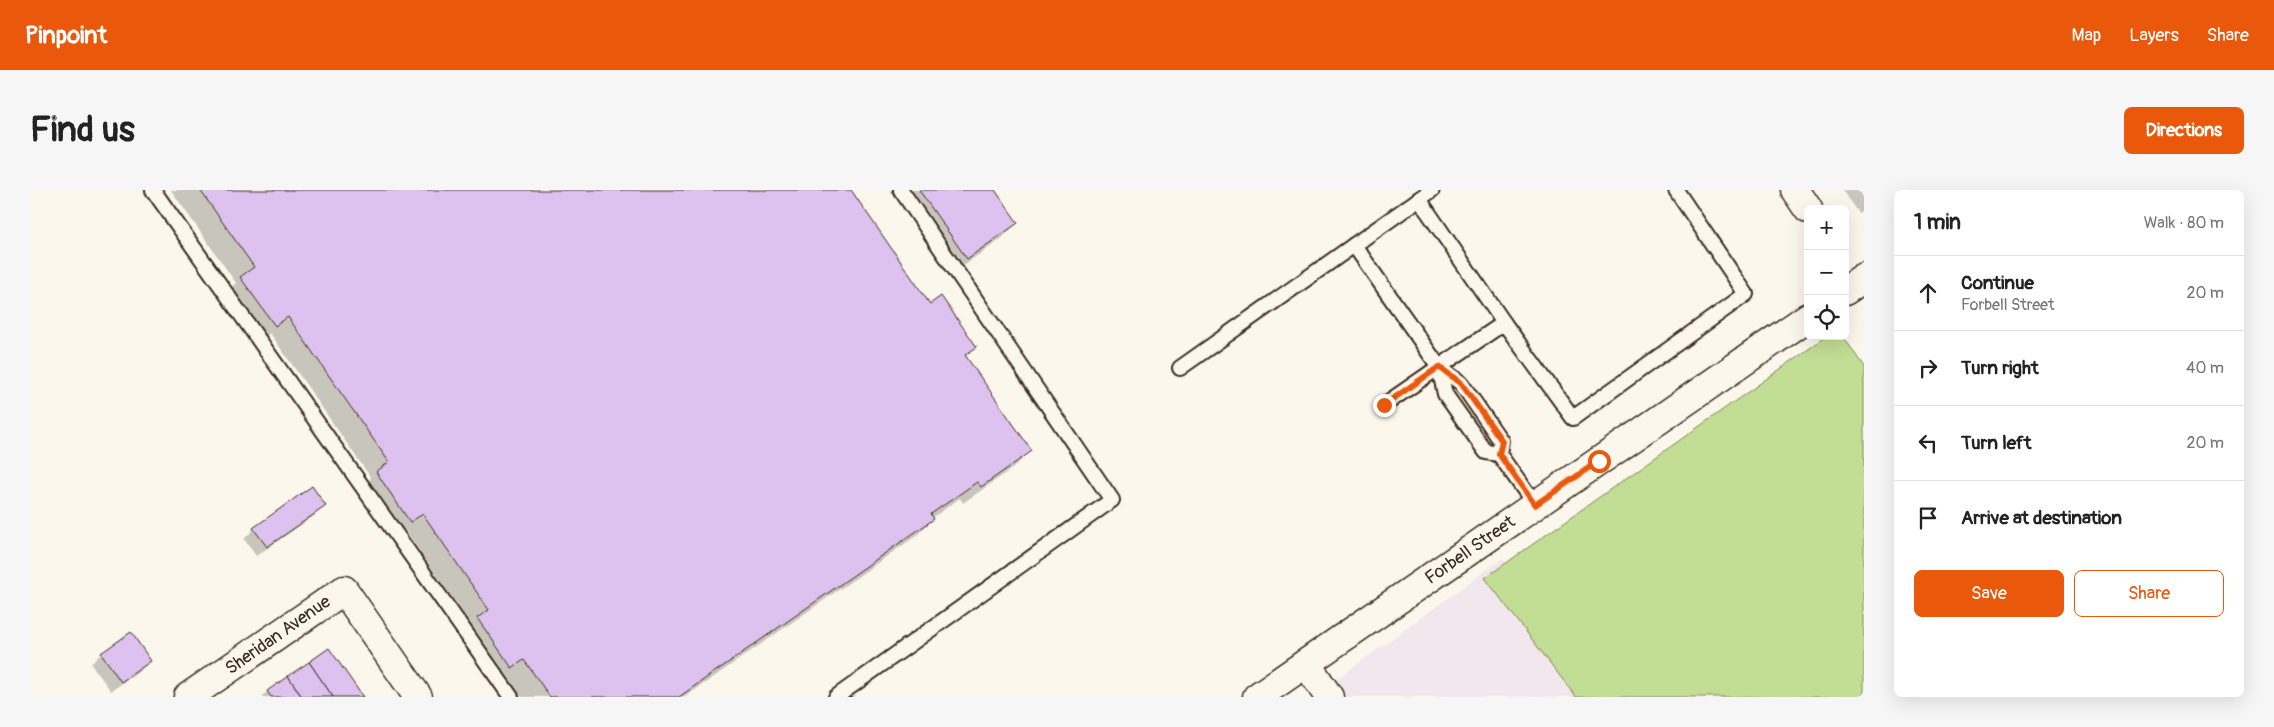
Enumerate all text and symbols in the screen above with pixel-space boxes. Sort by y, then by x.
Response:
text: Pinpoint [25,21,107,50]
text: Map [2072,24,2101,47]
text: Layers [2129,24,2179,47]
text: Share [2207,24,2249,47]
button: Directions [2124,107,2244,154]
text: Find us [30,108,135,152]
map controls [1804,205,1849,340]
button: + [1804,205,1849,250]
text: 1 min [1914,209,1961,236]
text: Walk · 80 m [2144,213,2224,233]
button: − [1804,250,1849,295]
text: Continue [1961,271,2034,295]
icon: ahead [1914,279,1942,307]
text: 20 m [2186,283,2224,303]
button: locate [1804,295,1849,340]
text: Forbell Street [1961,295,2054,315]
icon: right [1914,354,1942,382]
text: Turn right [1961,356,2039,380]
text: 40 m [2186,358,2224,378]
route end [1373,394,1396,417]
icon: left [1914,429,1942,457]
text: Turn left [1961,431,2031,455]
text: 20 m [2186,433,2224,453]
route start [1588,450,1611,473]
icon: arrive [1914,504,1942,532]
text: Arrive at destination [1961,506,2122,530]
street label: Forbell Street [1420,510,1520,590]
button: Save [1914,570,2064,617]
button: Share [2074,570,2224,617]
street label: Sheridan Avenue [221,590,335,680]

